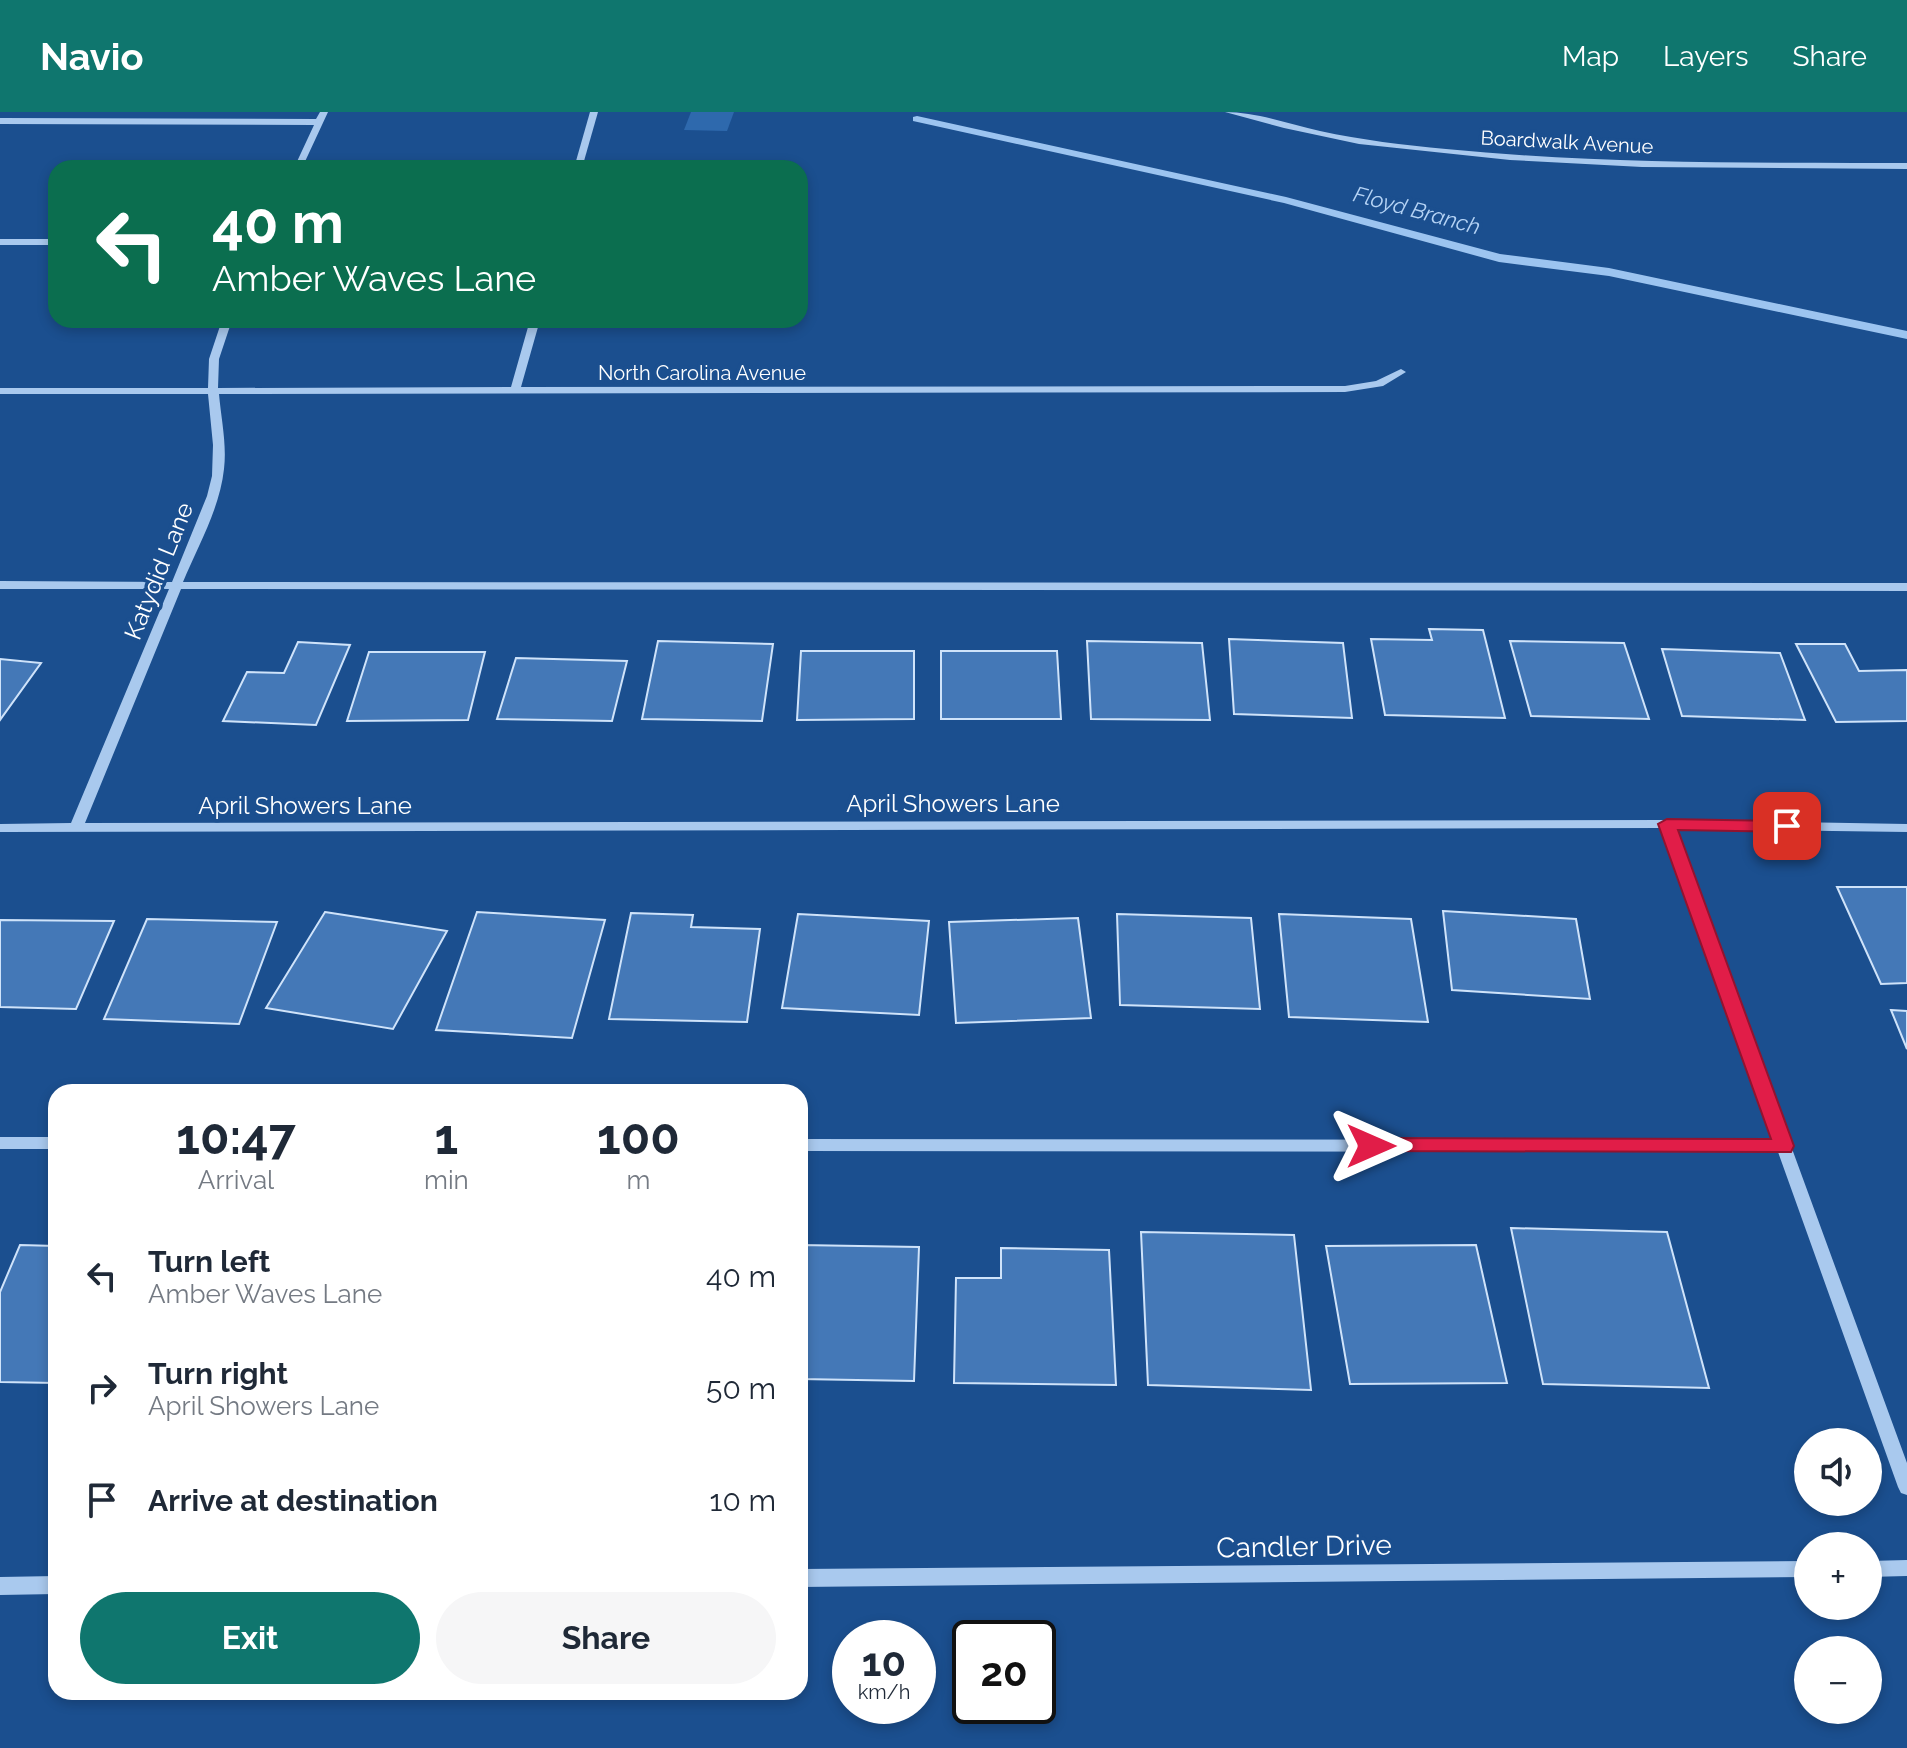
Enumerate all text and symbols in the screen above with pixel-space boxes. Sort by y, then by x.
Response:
text: Navio [40,34,143,79]
text: Map [1562,40,1619,73]
text: Layers [1663,40,1749,73]
text: Share [1793,40,1867,73]
street label: Boardwalk Avenue [1480,125,1654,159]
water label: Floyd Branch [1351,181,1483,239]
text: 40 m [212,190,344,256]
icon: left [80,192,184,296]
text: Amber Waves Lane [212,257,536,299]
street label: North Carolina Avenue [598,361,806,385]
street label: Katydid Lane [118,498,199,644]
street label: April Showers Lane [846,789,1060,818]
street label: April Showers Lane [198,791,412,820]
pin [1753,792,1821,860]
icon: arrive [1765,804,1809,848]
position arrow [1329,1104,1413,1188]
text: 10:47 [176,1109,296,1165]
text: 1 [434,1109,458,1165]
text: 100 [597,1109,680,1165]
text: Arrival [198,1165,274,1195]
text: min [424,1165,469,1195]
text: m [626,1165,650,1195]
text: Turn left [148,1244,270,1279]
icon: left [80,1254,124,1298]
text: 40 m [706,1259,776,1294]
text: Amber Waves Lane [148,1279,382,1309]
text: Turn right [148,1356,288,1391]
icon: right [80,1366,124,1410]
text: 50 m [706,1371,776,1406]
text: April Showers Lane [148,1391,379,1421]
map controls [1794,1428,1882,1724]
button: sound [1794,1428,1882,1516]
icon: arrive [80,1478,124,1522]
text: Arrive at destination [148,1483,438,1518]
text: 10 m [710,1483,776,1518]
street label: Candler Drive [1216,1528,1392,1565]
button: + [1794,1532,1882,1620]
button: Exit [80,1592,420,1684]
button: Share [436,1592,776,1684]
speed limit sign: 20 [952,1620,1056,1724]
button: − [1794,1636,1882,1724]
text: 10 [862,1638,906,1685]
text: km/h [858,1680,910,1704]

